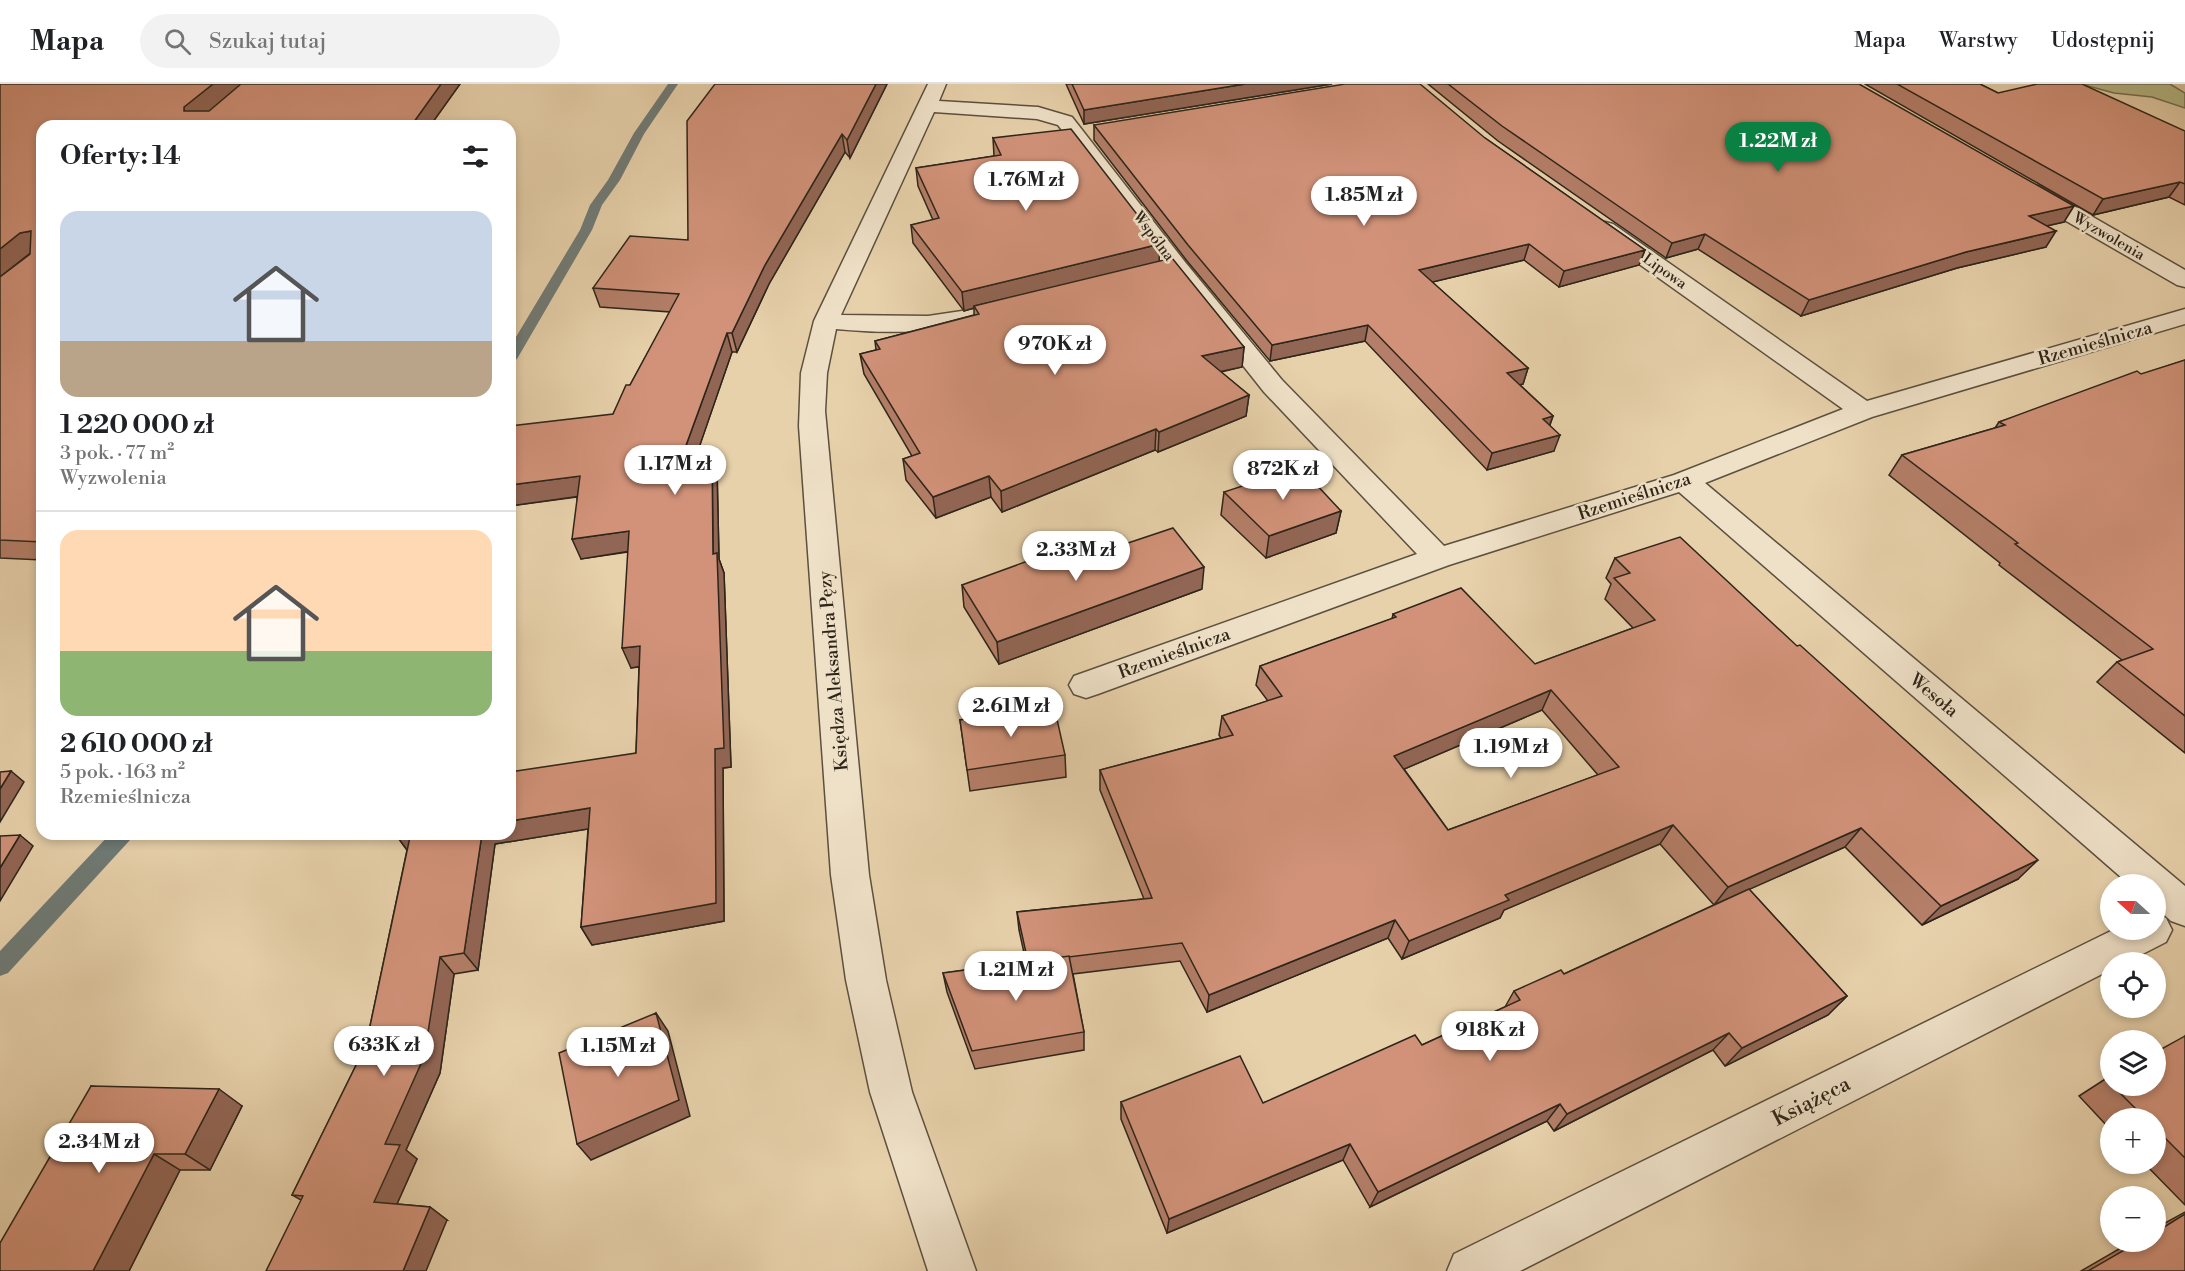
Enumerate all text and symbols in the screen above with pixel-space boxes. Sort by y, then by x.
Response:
search box [140,14,560,68]
text: Mapa [30,24,104,59]
icon: search [161,25,194,58]
text: Szukaj tutaj [209,28,326,55]
text: Mapa [1854,28,1906,54]
text: Warstwy [1939,28,2018,54]
text: Udostępnij [2051,28,2155,54]
pin: 1.22M zł [1716,122,1840,173]
text: 1.22M zł [1739,129,1817,154]
text: Oferty: 14 [60,140,181,172]
icon: filters [459,140,492,173]
pin: 1.76M zł [964,161,1088,212]
text: 1.76M zł [988,168,1064,193]
pin: 1.85M zł [1302,176,1426,227]
text: 1.85M zł [1325,183,1403,208]
street label: Wspólna [1128,207,1179,265]
street label: Wyzwolenia [2069,208,2148,265]
street label: Lipowa [1639,249,1691,294]
icon: home [222,250,330,358]
street label: Rzemieślnicza [2035,316,2156,371]
pin: 970K zł [1000,325,1110,376]
text: 970K zł [1018,332,1092,357]
text: 1 220 000 zł [60,409,214,441]
text: 3 pok. · 77 m² [60,441,174,466]
pin: 1.17M zł [613,445,737,496]
pin: 872K zł [1228,450,1338,501]
text: 1.17M zł [638,452,712,477]
text: 872K zł [1247,457,1319,482]
text: Wyzwolenia [60,466,167,491]
street label: Rzemieślnicza [1575,467,1695,526]
pin: 2.33M zł [1014,531,1138,582]
text: 2.33M zł [1036,538,1116,563]
icon: home [222,569,330,677]
street label: Księdza Aleksandra Pęzy [813,570,854,772]
street label: Rzemieślnicza [1115,622,1234,684]
street label: Wesoła [1904,668,1963,723]
pin: 2.61M zł [949,687,1073,738]
text: 2.61M zł [972,694,1050,719]
text: 2 610 000 zł [60,728,213,760]
pin: 1.19M zł [1449,728,1573,779]
text: 1.19M zł [1473,735,1549,760]
text: 5 pok. · 163 m² [60,760,185,785]
text: Rzemieślnicza [60,785,191,810]
north arrow [2100,874,2166,940]
map controls [2100,874,2166,1252]
pin: 1.21M zł [954,951,1078,1002]
button: locate [2100,952,2166,1018]
text: 1.21M zł [978,958,1054,983]
pin: 918K zł [1435,1011,1545,1062]
text: 918K zł [1455,1018,1525,1043]
pin: 633K zł [329,1026,439,1077]
pin: 1.15M zł [556,1027,680,1078]
button: layers [2100,1030,2166,1096]
text: 633K zł [348,1033,420,1058]
text: 1.15M zł [580,1034,656,1059]
street label: Książęca [1768,1071,1855,1133]
button: + [2100,1108,2166,1174]
pin: 2.34M zł [37,1123,161,1174]
text: 2.34M zł [58,1130,140,1155]
button: − [2100,1186,2166,1252]

